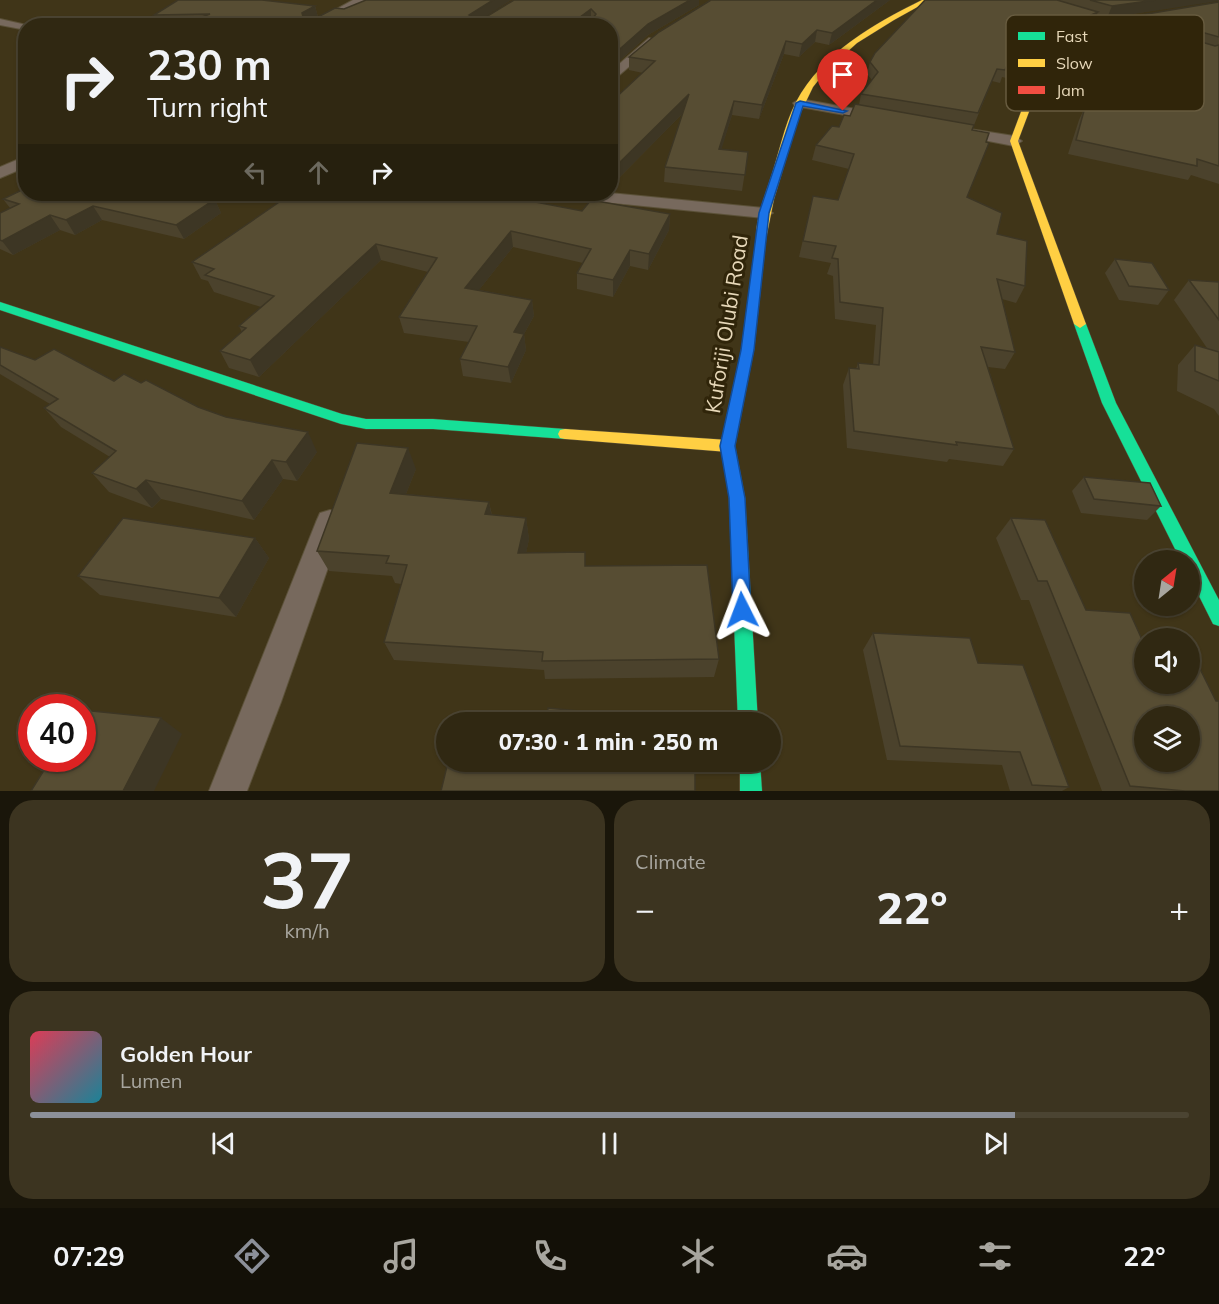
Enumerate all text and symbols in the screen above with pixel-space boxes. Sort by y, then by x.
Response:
legend [1006,15,1204,111]
text: Fast [1056,26,1088,46]
text: 230 m [147,38,272,91]
icon: right [48,42,126,120]
pin [817,49,868,111]
text: Slow [1056,53,1093,73]
icon: arrive [826,58,859,91]
text: Jam [1056,80,1085,100]
text: Turn right [147,90,267,124]
icon: left [239,156,272,189]
icon: ahead [302,156,335,189]
icon: right [365,156,398,189]
street label: Kuforiji Olubi Road [699,233,753,415]
north arrow [1134,550,1200,616]
map controls [1134,550,1200,772]
position arrow [710,578,774,642]
button: sound [1134,628,1200,694]
speed limit sign: 40 [18,694,96,772]
button: layers [1134,706,1200,772]
text: 07:30 · 1 min · 250 m [499,728,718,756]
text: 37 [260,830,354,928]
text: Climate [635,849,706,874]
text: 22° [876,879,948,935]
text: − [635,888,655,929]
text: + [1169,888,1189,929]
text: km/h [284,918,330,943]
text: Golden Hour [120,1040,252,1068]
text: Lumen [120,1068,182,1093]
icon: previous [207,1127,240,1160]
icon: pause [593,1127,626,1160]
icon: next [979,1127,1012,1160]
icon: directions [231,1235,273,1277]
icon: music [380,1235,422,1277]
icon: phone [529,1235,571,1277]
icon: climate [677,1235,719,1277]
icon: car [826,1235,868,1277]
icon: filters [974,1235,1016,1277]
text: 07:29 [53,1239,125,1273]
text: 22° [1123,1239,1166,1273]

